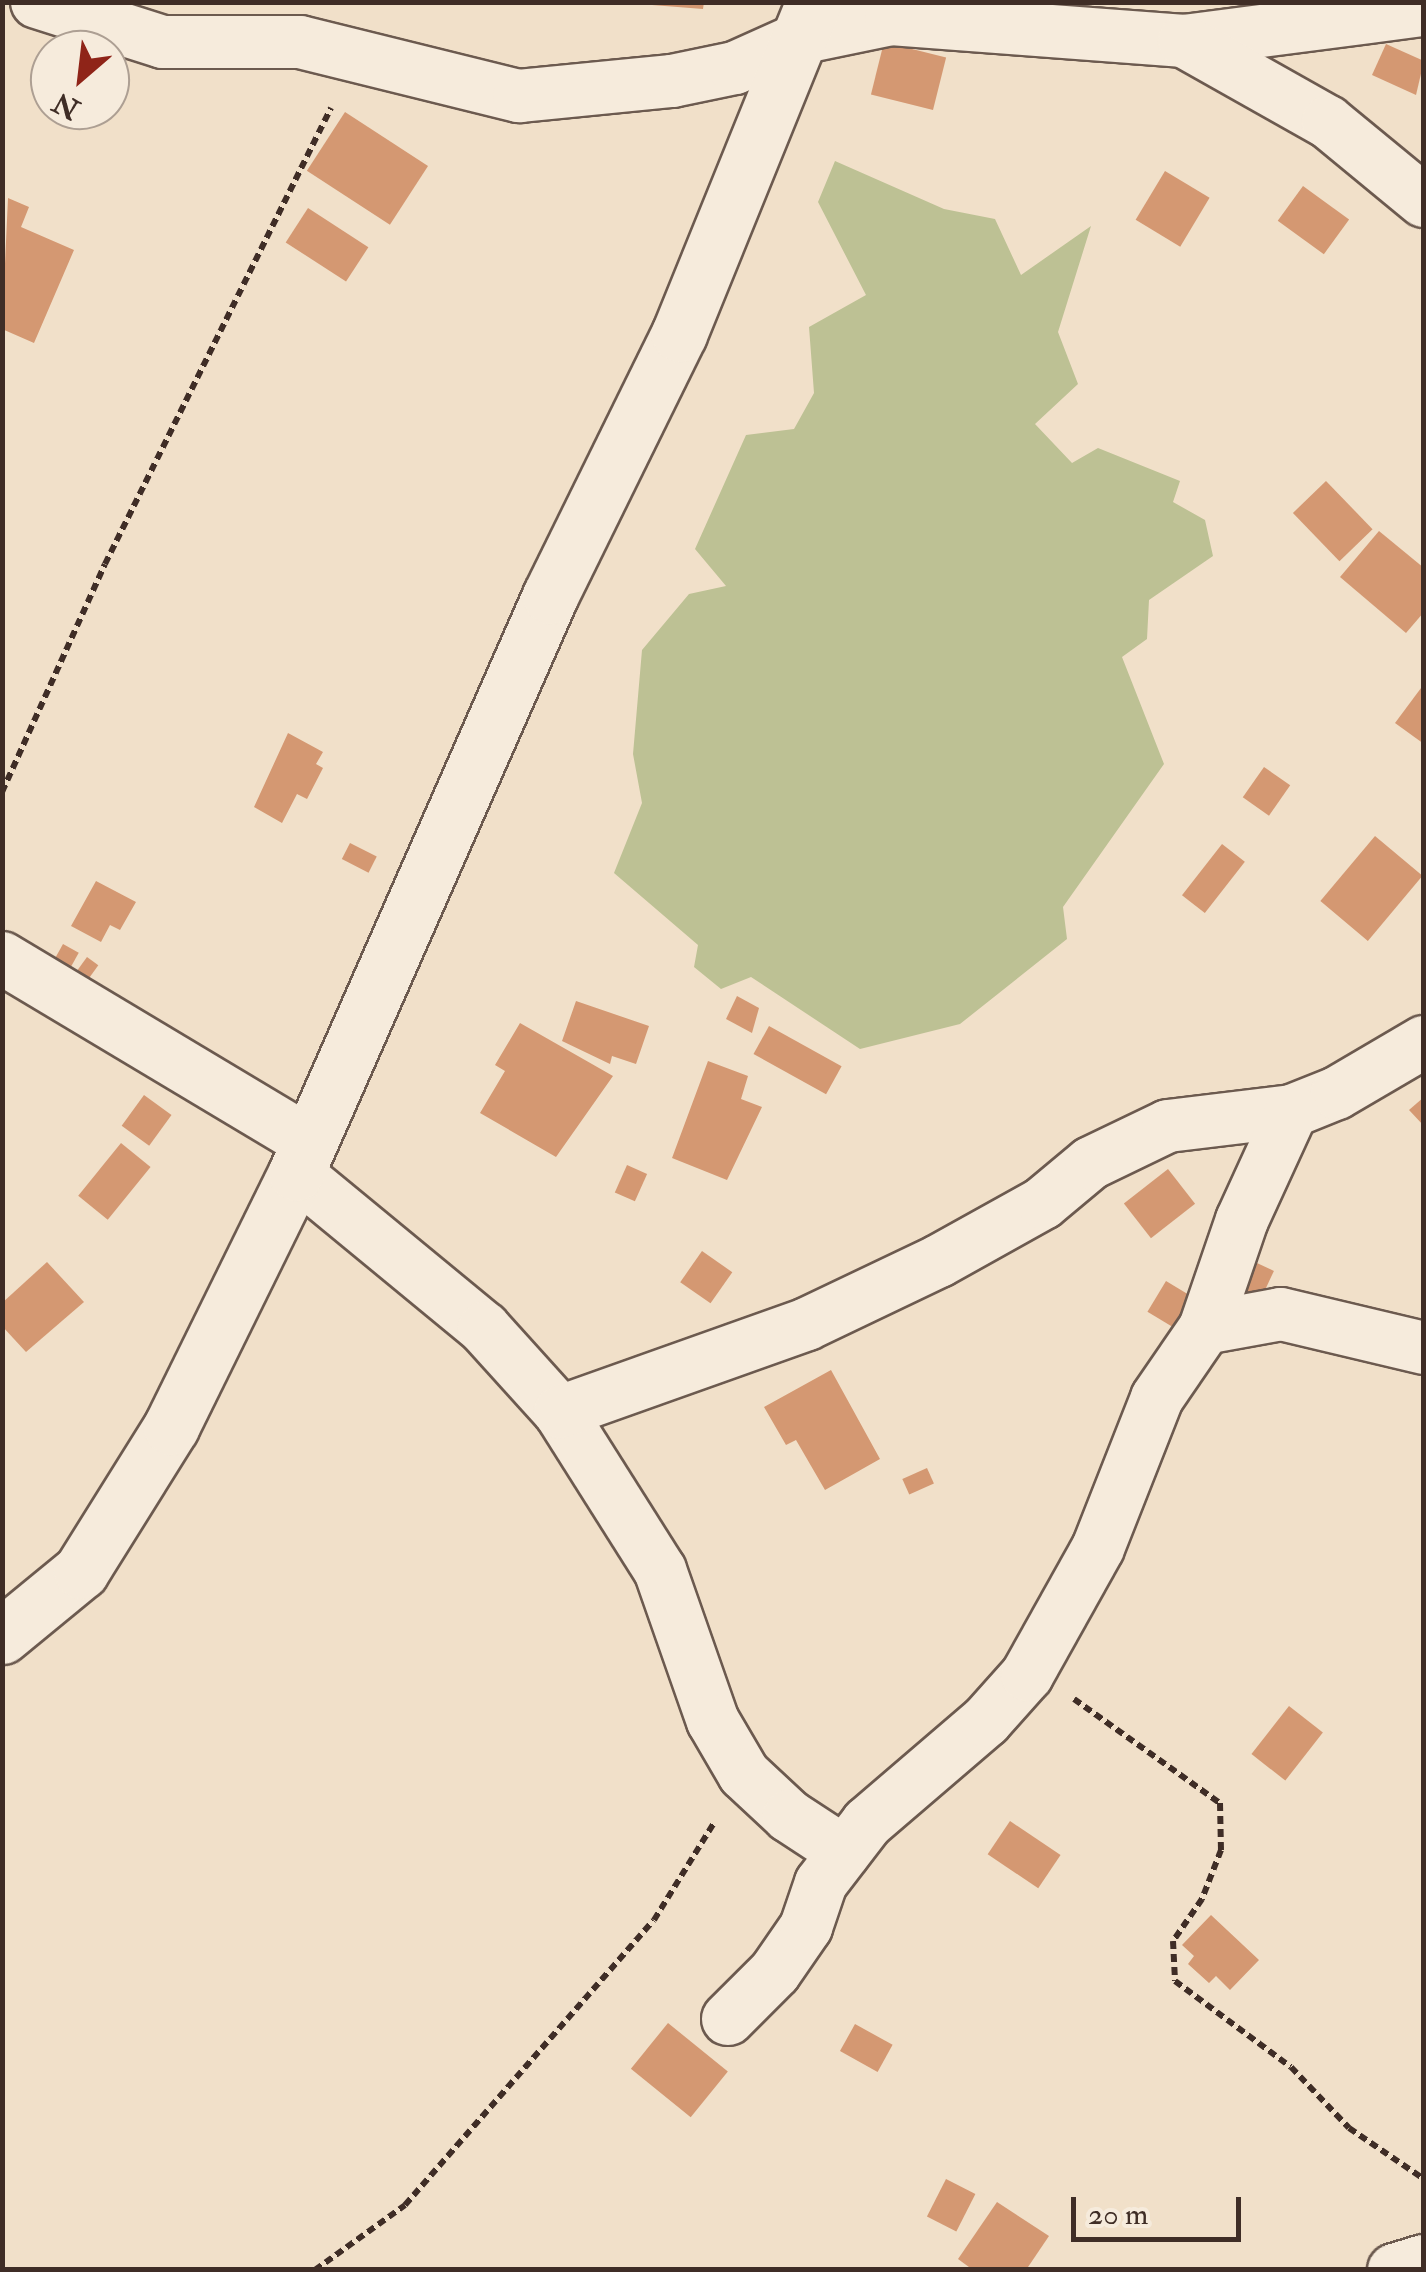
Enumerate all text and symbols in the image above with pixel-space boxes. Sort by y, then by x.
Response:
north arrow [30,30,130,130]
text: N [47,84,86,127]
scale bar [1076,2177,1246,2239]
text: 20 m [1088,2196,1148,2233]

